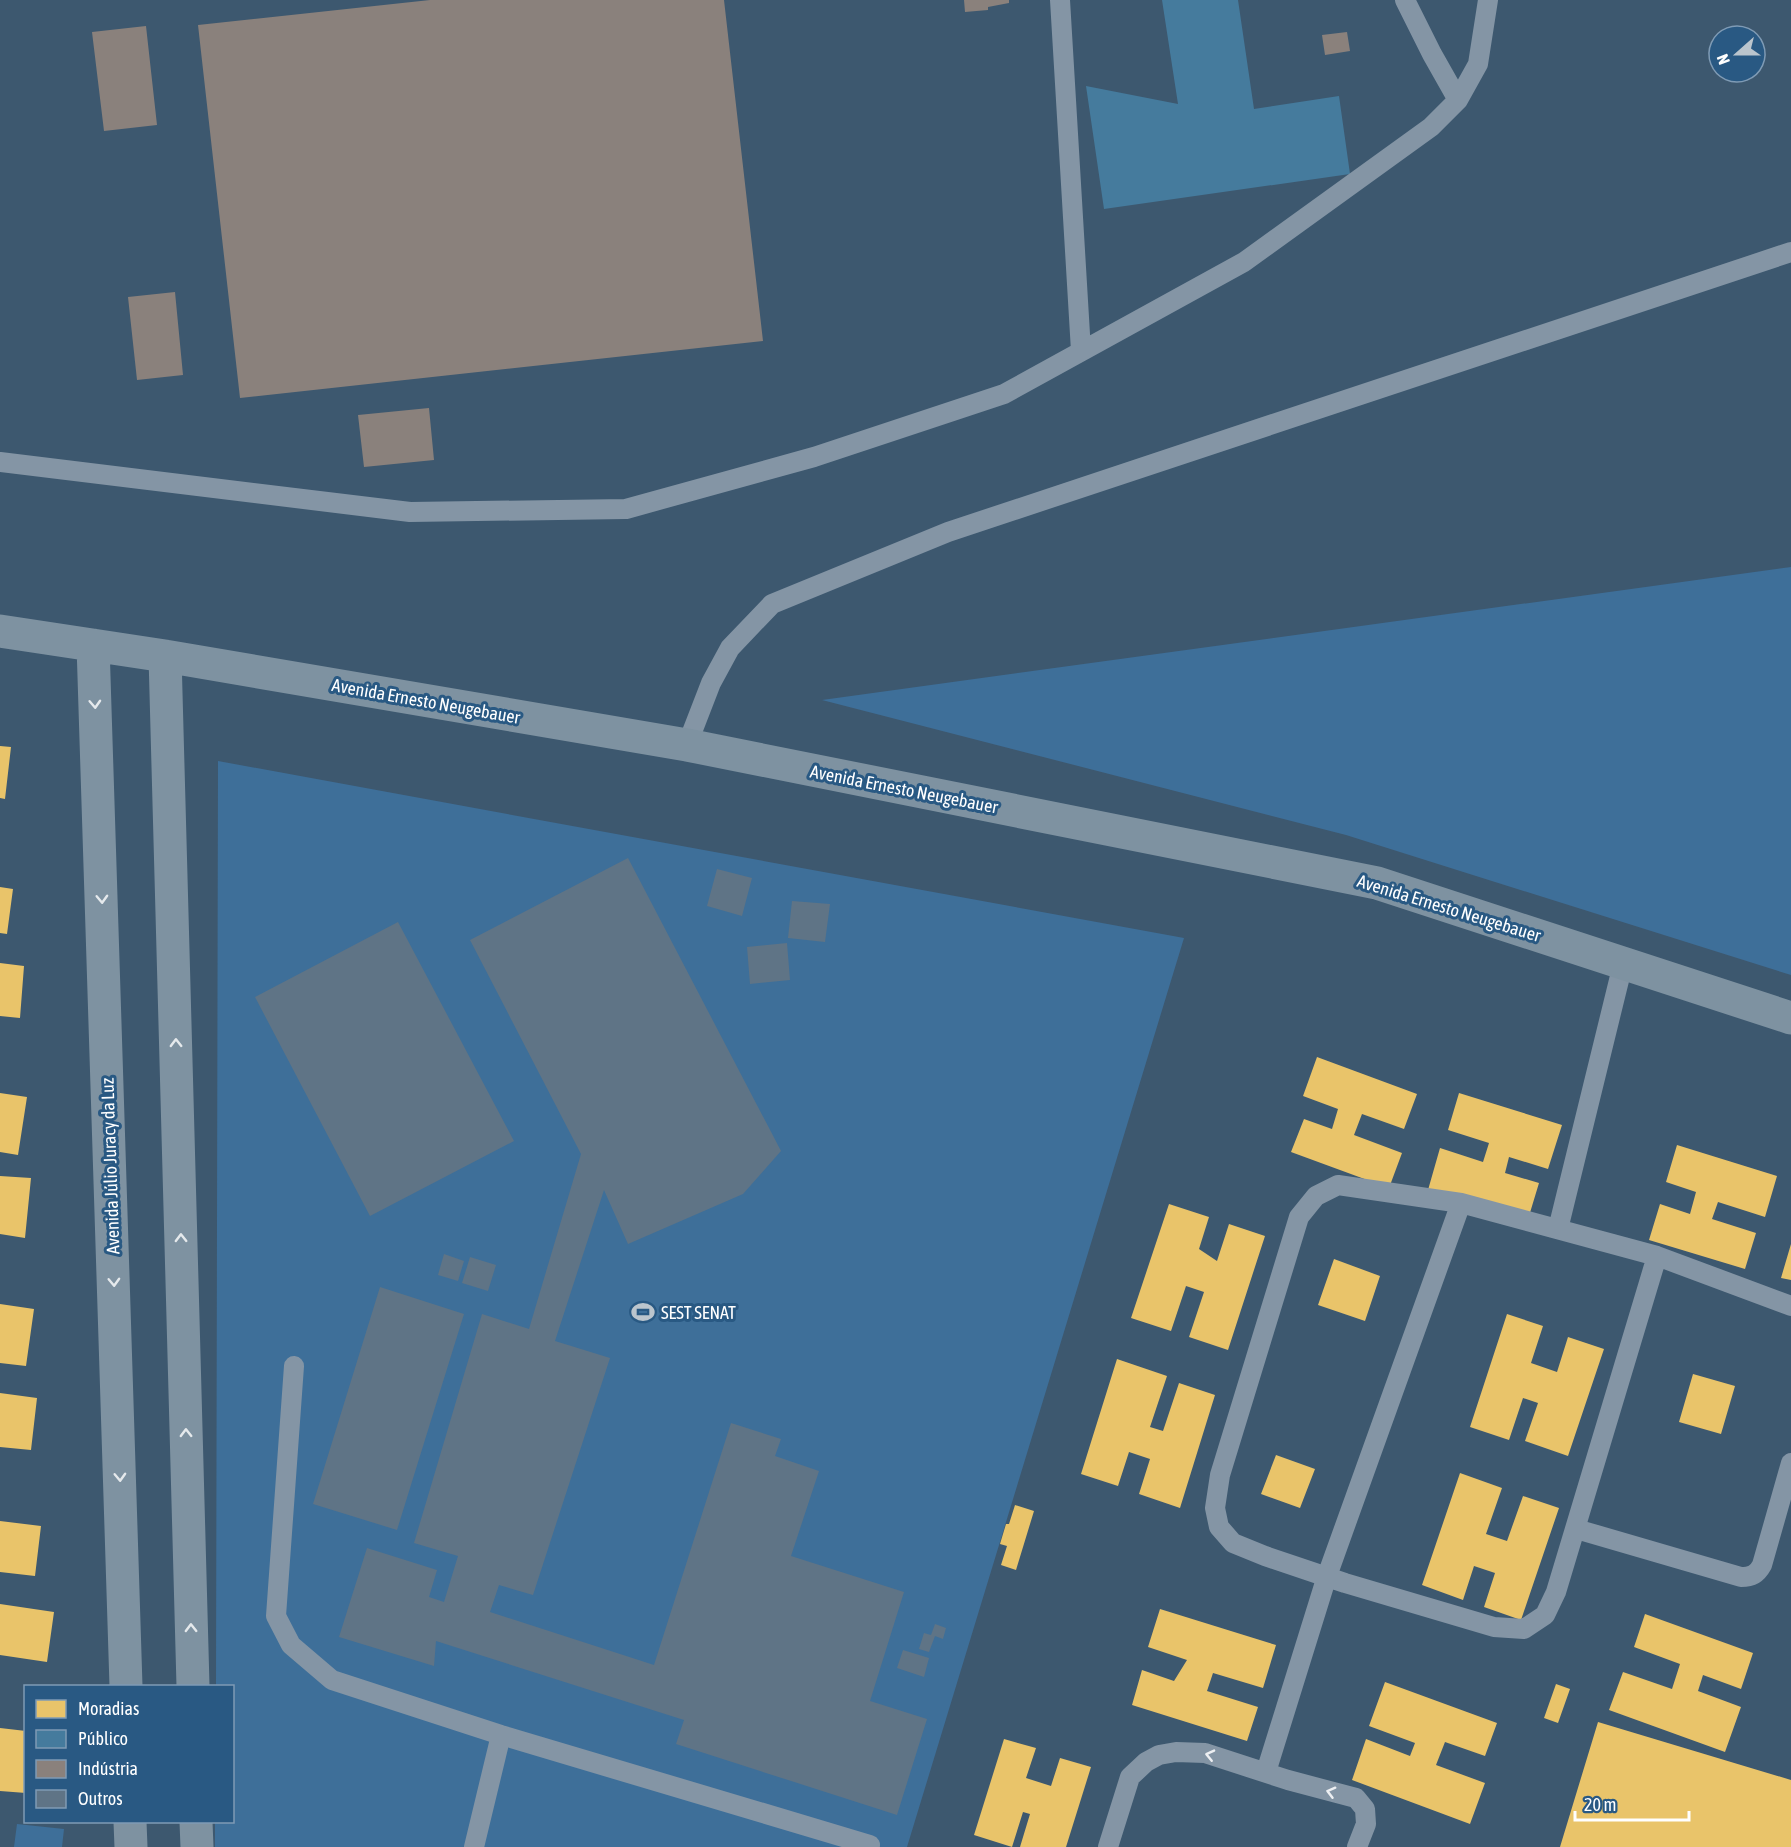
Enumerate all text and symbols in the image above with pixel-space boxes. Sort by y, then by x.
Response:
north arrow [1707,24,1767,84]
text: N [1713,52,1733,67]
street label: Avenida Ernesto Neugebauer [330,674,522,728]
one-way arrow [89,699,102,708]
street label: Avenida Ernesto Neugebauer [808,760,1000,818]
street label: Avenida Ernesto Neugebauer [1355,870,1544,946]
one-way arrow [95,894,108,903]
one-way arrow [170,1039,183,1048]
street label: Avenida Júlio Juracy da Luz [96,1077,124,1255]
one-way arrow [175,1234,188,1243]
one-way arrow [107,1278,120,1287]
sports icon: SEST SENAT [630,1299,656,1325]
place label: SEST SENAT [661,1302,736,1323]
one-way arrow [180,1429,193,1438]
one-way arrow [113,1473,126,1482]
one-way arrow [185,1624,198,1633]
legend [24,1685,234,1823]
text: Moradias [78,1698,139,1719]
text: Público [78,1728,128,1749]
one-way arrow [1205,1750,1215,1763]
text: Indústria [78,1758,138,1779]
scale bar [1575,1784,1689,1822]
one-way arrow [1326,1786,1336,1799]
text: Outros [78,1788,123,1809]
text: 20 m [1584,1794,1616,1815]

